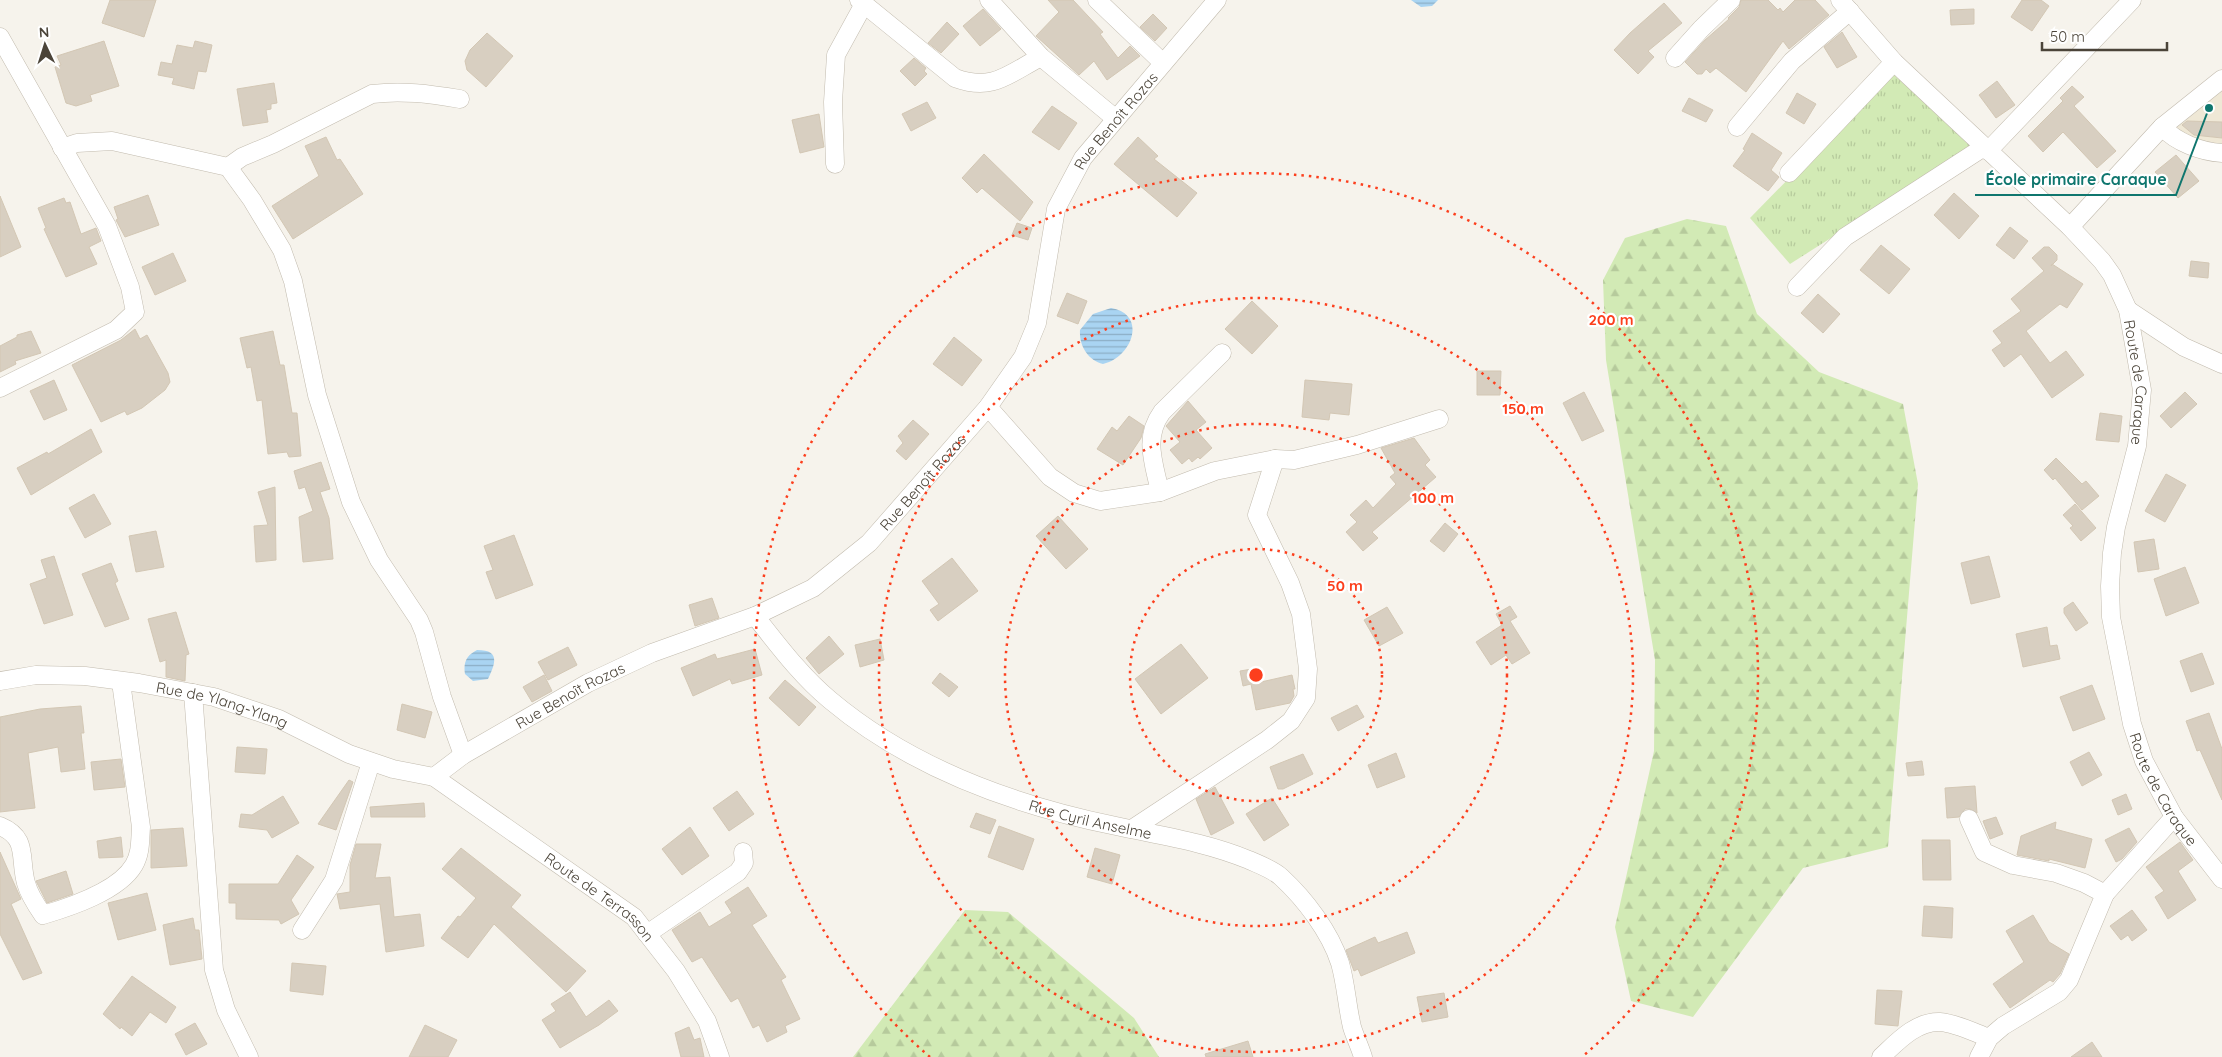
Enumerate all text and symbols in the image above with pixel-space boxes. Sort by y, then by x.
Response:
north arrow [20,20,70,70]
scale bar [2042,20,2167,52]
text: N [38,23,50,41]
text: 50 m [2050,27,2085,46]
street label: Rue Benoît Rozas [1069,68,1161,173]
callout: École primaire Caraque [1975,164,2176,195]
text: École primaire Caraque [1985,169,2167,189]
text: 200 m [1589,310,1634,329]
street label: Route de Caraque [2120,318,2152,446]
text: 150 m [1502,399,1544,418]
street label: Rue Benoît Rozas [875,430,970,534]
text: 100 m [1412,488,1454,507]
text: 50 m [1327,576,1363,595]
street label: Rue Benoît Rozas [512,658,628,732]
centre of rings [1247,666,1265,684]
street label: Rue de Ylang-Ylang [155,677,292,732]
street label: Route de Caraque [2126,730,2202,849]
street label: Rue Cyril Anselme [1027,795,1153,843]
street label: Route de Terrasson [541,848,659,945]

